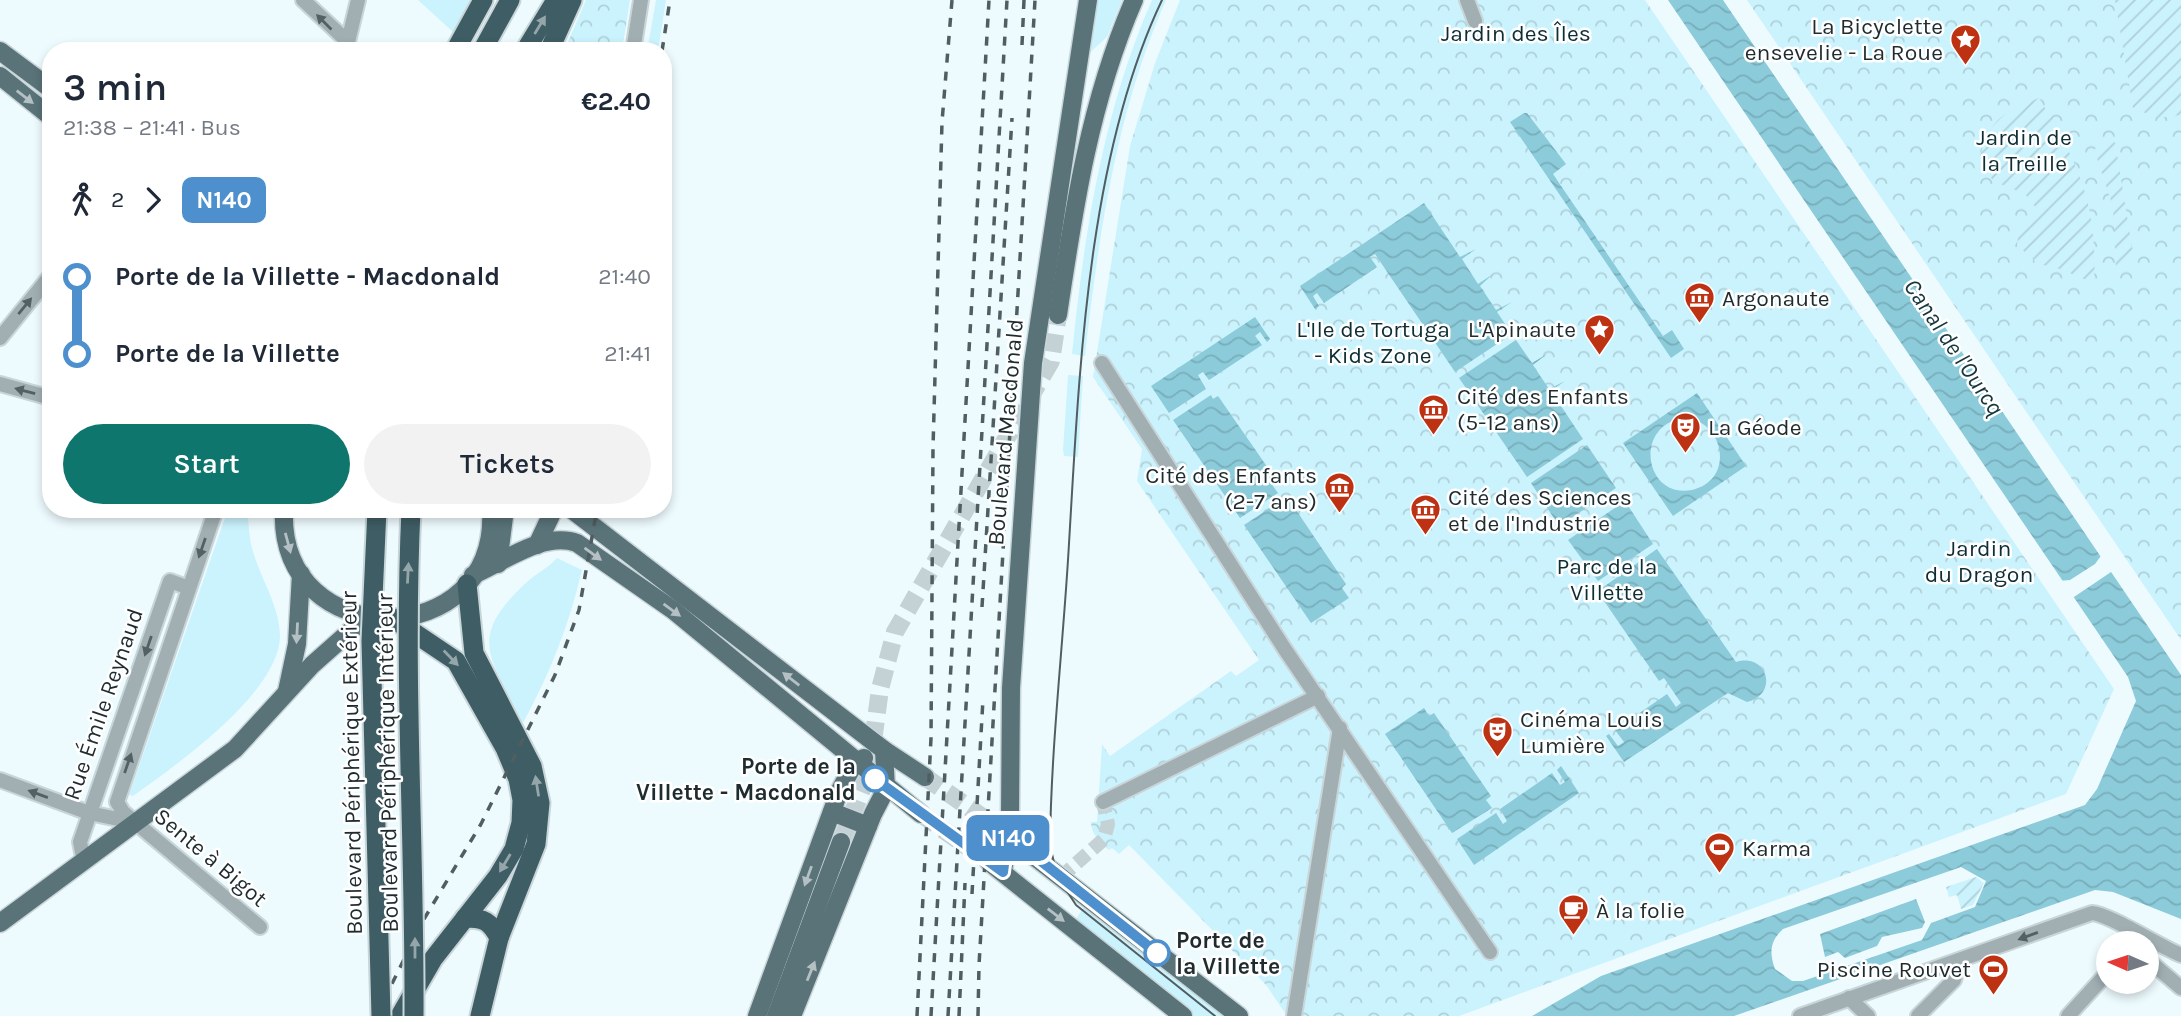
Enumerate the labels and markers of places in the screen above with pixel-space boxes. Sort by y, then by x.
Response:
place label: La Bicyclette ensevelie - La Roue [1745,13,1943,66]
place icon: La Bicyclette ensevelie - La Roue [1949,22,1983,66]
museum icon: Argonaute [1682,281,1716,325]
place label: Argonaute [1722,285,1830,312]
place icon: L'Apinaute [1582,312,1616,356]
place label: L'Apinaute [1468,316,1576,343]
place label: Cité des Enfants (5-12 ans) [1457,383,1629,436]
museum icon: Cité des Enfants (5-12 ans) [1417,392,1451,436]
theatre icon: La Géode [1668,410,1702,454]
place label: La Géode [1708,414,1802,441]
place label: Cité des Enfants (2-7 ans) [1145,462,1317,515]
museum icon: Cité des Enfants (2-7 ans) [1323,471,1357,515]
place label: Cité des Sciences et de l'Industrie [1448,484,1632,537]
museum icon: Cité des Sciences et de l'Industrie [1408,493,1442,537]
place label: Cinéma Louis Lumière [1520,706,1662,759]
theatre icon: Cinéma Louis Lumière [1480,715,1514,759]
place label: Porte de la Villette - Macdonald [636,753,856,806]
marker: Porte de la Villette - Macdonald [862,766,888,792]
sports icon: Karma [1702,831,1736,875]
place label: Karma [1742,835,1811,862]
cafe icon: À la folie [1556,893,1590,937]
place label: À la folie [1596,897,1685,924]
place label: Porte de la Villette [1176,927,1280,980]
marker: Porte de la Villette [1144,940,1170,966]
sports icon: Piscine Rouvet [1977,952,2011,996]
place label: Piscine Rouvet [1817,956,1971,983]

